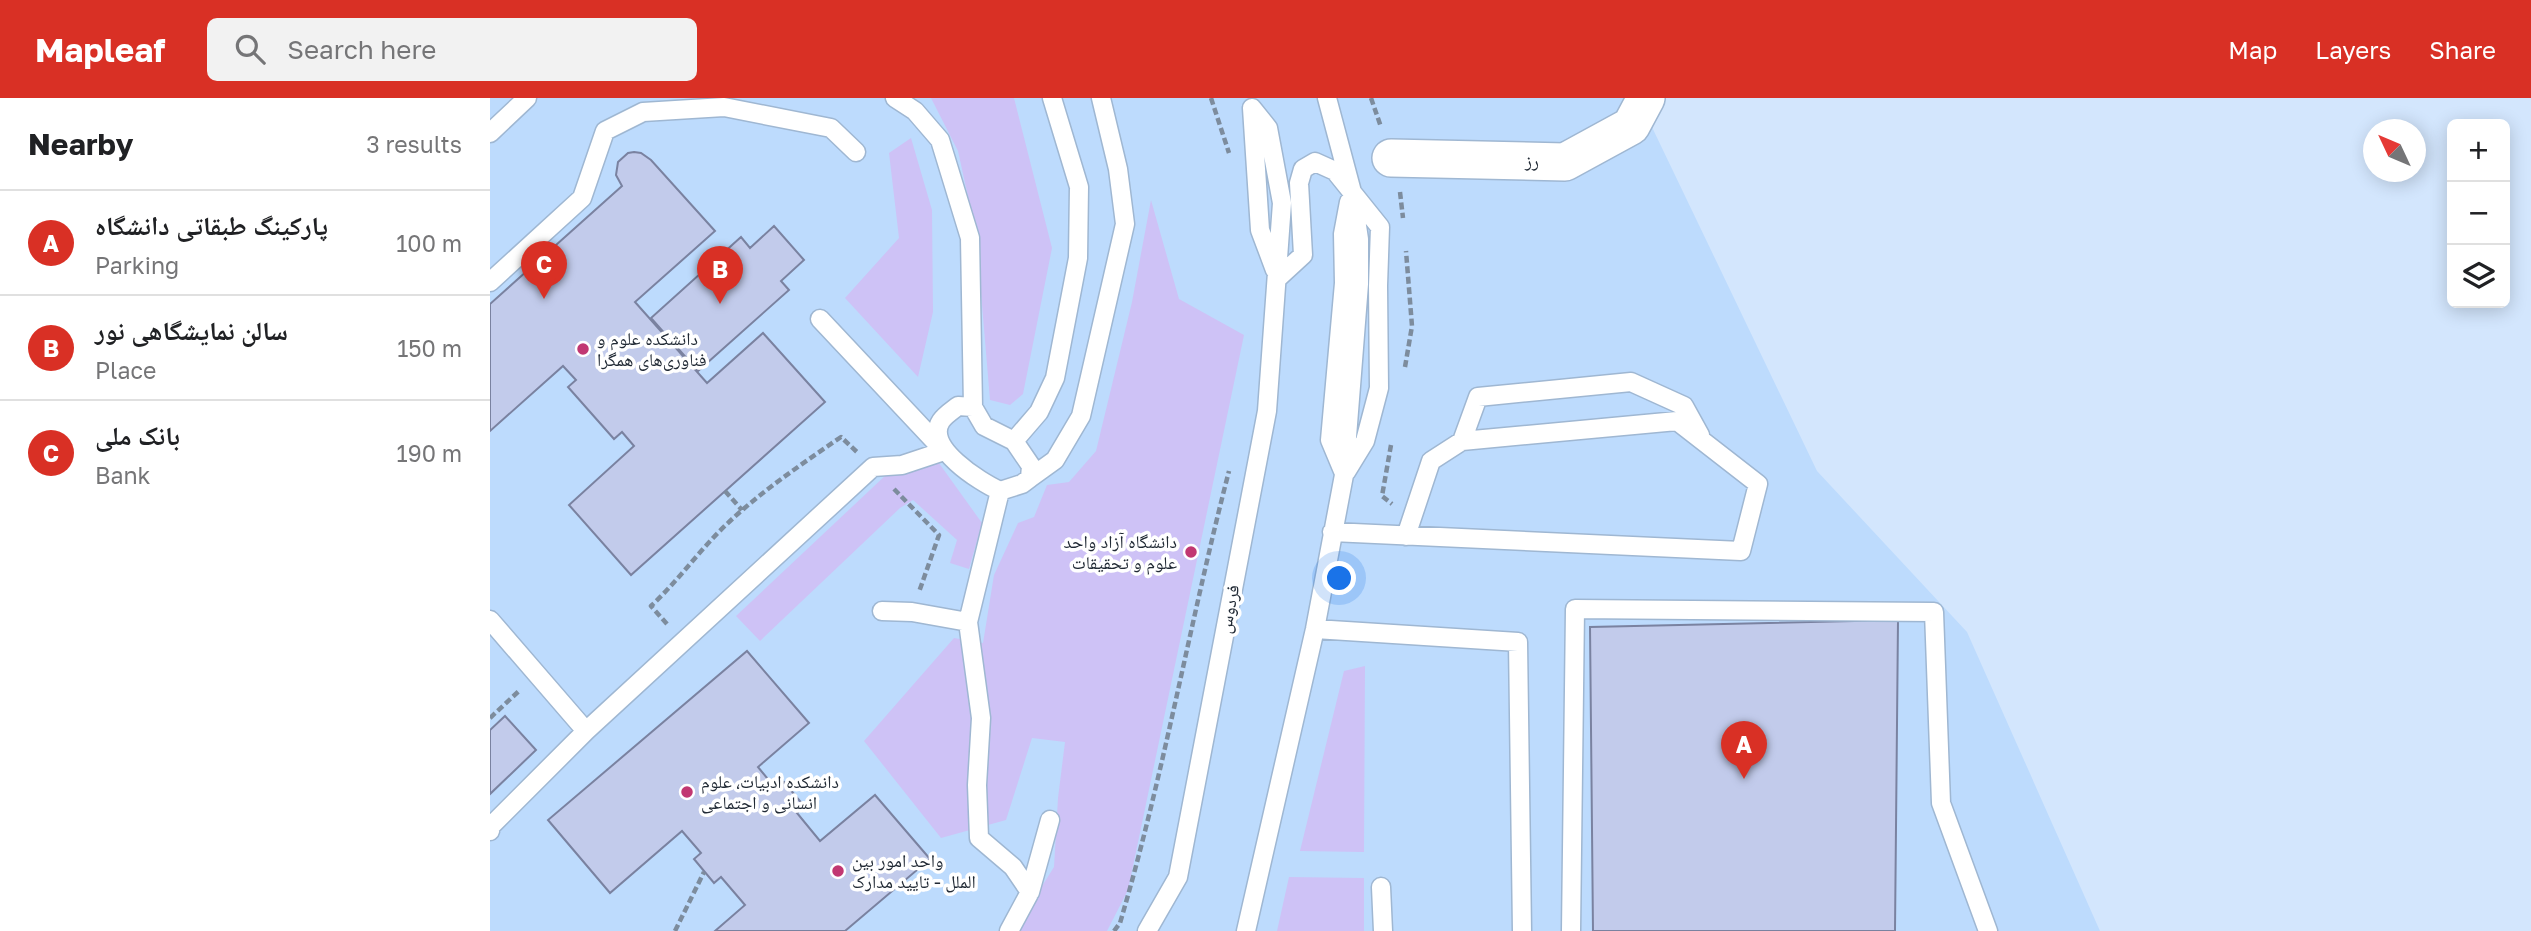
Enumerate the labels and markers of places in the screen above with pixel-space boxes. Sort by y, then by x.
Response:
pin: C [521,241,567,299]
pin: B [697,246,743,304]
place label: دانشکده علوم و فناوری‌های همگرا [597,327,707,371]
marker: دانشکده علوم و فناوری‌های همگرا [575,341,591,357]
place label: دانشگاه آزاد واحد علوم و تحقیقات [1064,530,1177,575]
marker: دانشگاه آزاد واحد علوم و تحقیقات [1183,544,1199,560]
pin: A [1721,721,1767,779]
place label: دانشکده ادبیات، علوم انسانی و اجتماعی [701,770,839,814]
marker: دانشکده ادبیات، علوم انسانی و اجتماعی [679,784,695,800]
place label: واحد امور بین الملل - تایید مدارک [852,849,976,893]
marker: واحد امور بین الملل - تایید مدارک [830,863,846,879]

